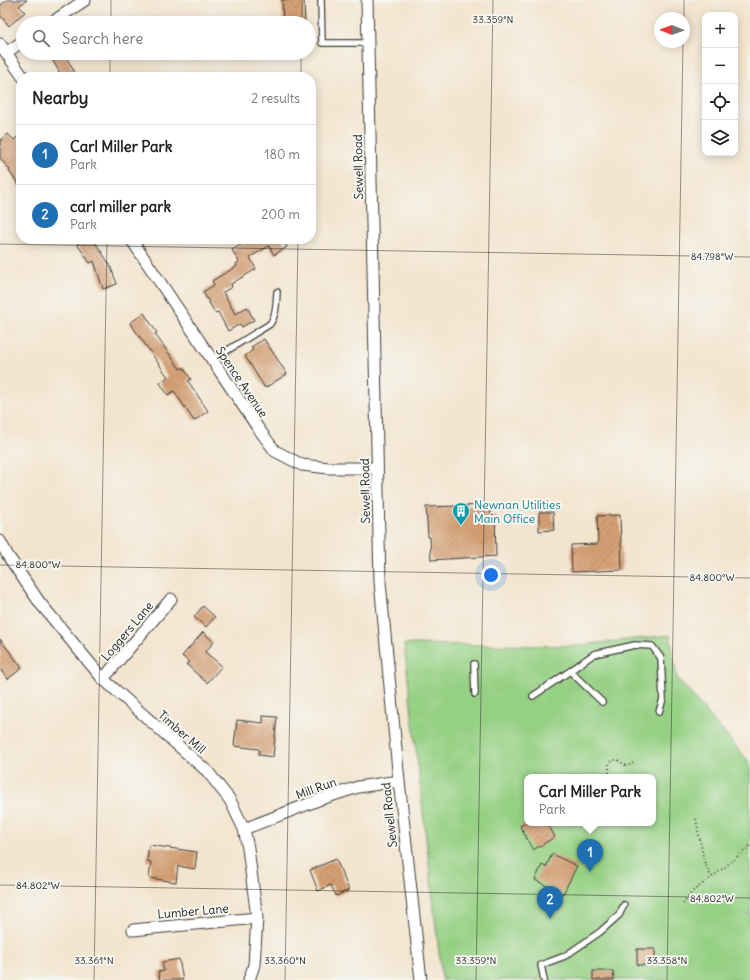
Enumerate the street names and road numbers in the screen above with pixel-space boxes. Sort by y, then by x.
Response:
street label: Sewell Road [350,134,366,200]
street label: Spence Avenue [213,344,271,420]
street label: Sewell Road [357,458,373,524]
street label: Loggers Lane [98,598,156,664]
street label: Timber Mill [155,707,209,757]
street label: Mill Run [294,774,338,802]
street label: Sewell Road [378,782,400,848]
street label: Lumber Lane [157,900,229,922]

